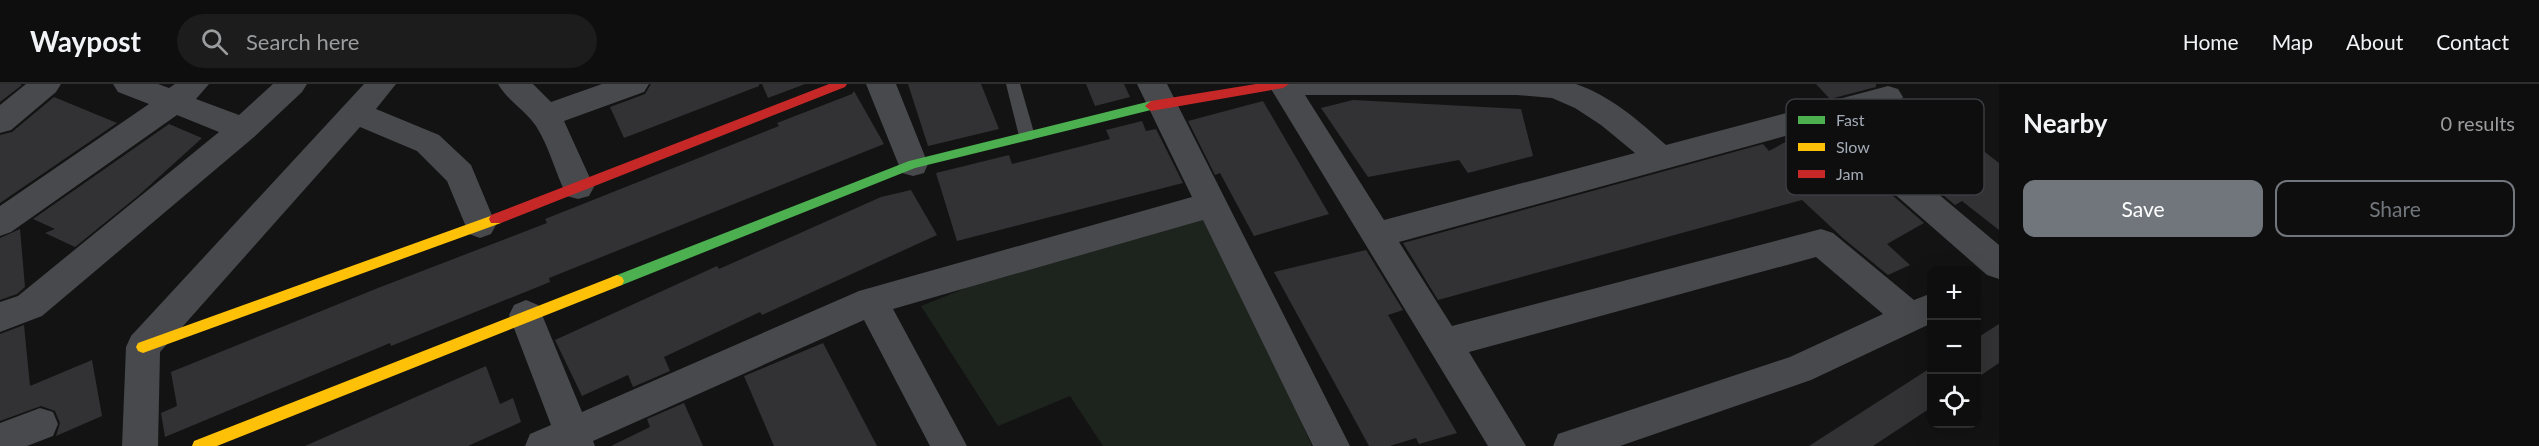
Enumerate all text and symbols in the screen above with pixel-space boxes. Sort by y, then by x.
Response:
search box [177,14,597,68]
text: Waypost [30,24,141,58]
icon: search [198,25,231,58]
text: Search here [246,28,359,55]
text: Home [2183,29,2239,54]
text: Map [2272,29,2313,54]
text: About [2346,29,2403,54]
text: Contact [2436,29,2509,54]
legend [1786,99,1984,195]
text: Nearby [2023,107,2108,139]
text: Fast [1836,110,1865,129]
text: 0 results [2440,111,2515,135]
text: Slow [1836,137,1870,156]
text: Jam [1836,164,1864,183]
button: Save [2023,180,2263,237]
button: Share [2275,180,2515,237]
map controls [1927,266,1981,428]
button: + [1927,266,1981,320]
button: − [1927,320,1981,374]
button: locate [1927,374,1981,428]

